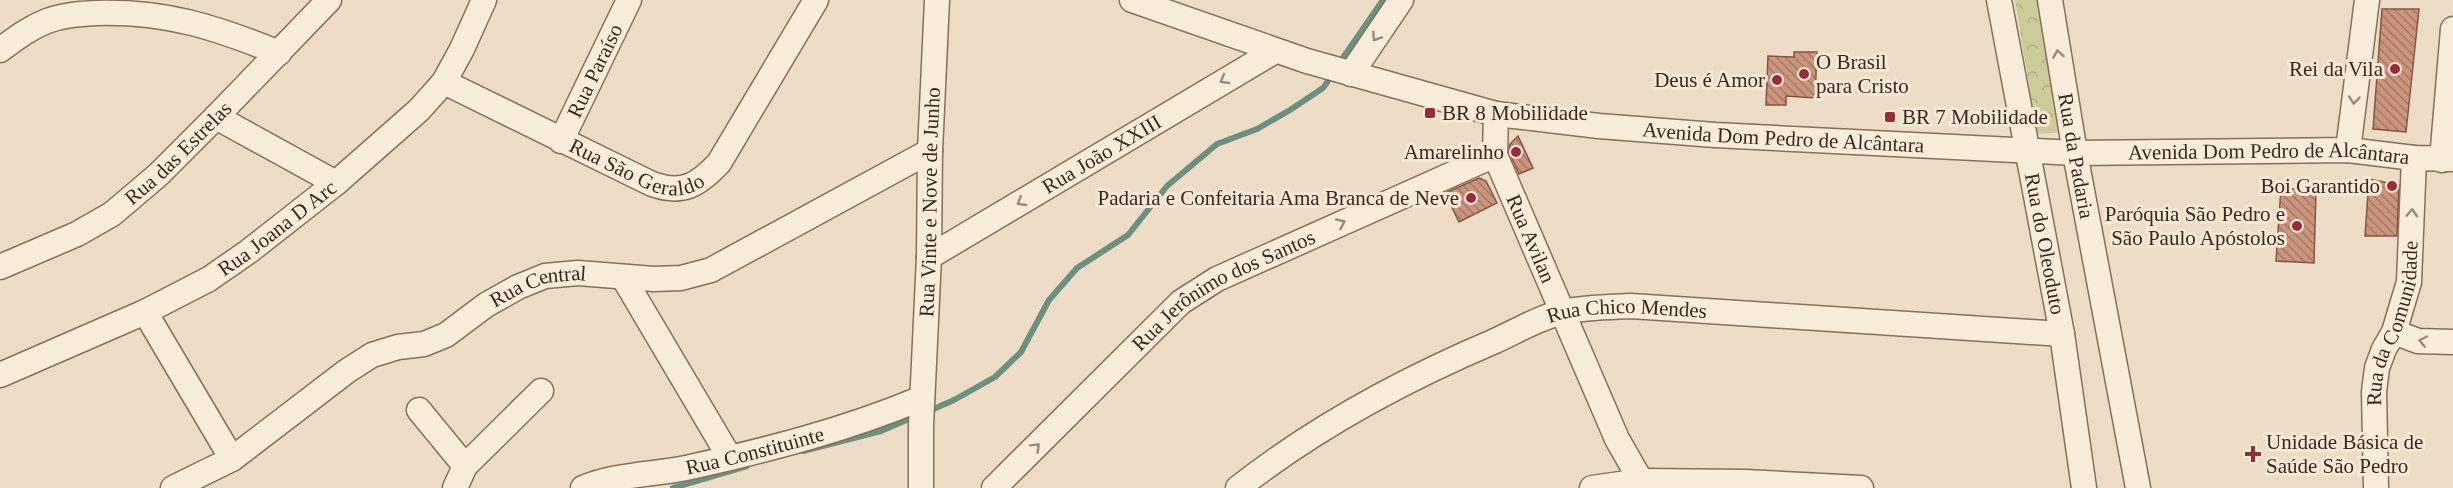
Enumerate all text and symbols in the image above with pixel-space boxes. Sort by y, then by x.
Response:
street label: Rua Paraíso [562,20,628,121]
one-way arrow [1372,31,1383,42]
one-way arrow [2053,49,2065,59]
place label: O Brasil para Cristo [1816,50,1909,98]
place label: Rei da Vila [2289,57,2384,81]
marker: Rei da Vila [2388,62,2402,76]
marker: O Brasil para Cristo [1797,67,1811,81]
place label: Deus é Amor [1654,68,1765,92]
one-way arrow [1220,72,1230,84]
marker: Deus é Amor [1770,73,1784,87]
street label: Rua Vinte e Nove de Junho [914,87,945,318]
street label: Rua da Padaria [2053,91,2099,221]
one-way arrow [2348,95,2361,104]
street label: Rua das Estrelas [120,96,236,210]
place label: BR 8 Mobilidade [1442,101,1588,125]
place label: BR 7 Mobilidade [1902,105,2048,129]
marker: BR 8 Mobilidade [1423,106,1437,120]
street label: Rua João XXIII [1038,110,1166,199]
marker: BR 7 Mobilidade [1883,110,1897,124]
street label: Avenida Dom Pedro de Alcântara [1642,117,1925,157]
street label: Rua São Geraldo [566,133,709,201]
street label: Avenida Dom Pedro de Alcântara [2128,138,2412,169]
place label: Amarelinho [1404,140,1504,164]
marker: Amarelinho [1509,145,1523,159]
street label: Rua do Oleoduto [2020,171,2070,316]
place label: Boi Garantido [2260,174,2380,198]
street label: Rua Joana D Arc [213,175,341,281]
marker: Boi Garantido [2385,179,2399,193]
place label: Padaria e Confeitaria Ama Branca de Neve [1097,186,1459,210]
marker: Padaria e Confeitaria Ama Branca de Neve [1464,191,1478,205]
street label: Rua Avilan [1501,191,1561,287]
one-way arrow [1017,195,1027,206]
place label: Paróquia São Pedro e São Paulo Apóstolos [2105,202,2285,250]
one-way arrow [2405,209,2418,218]
one-way arrow [1335,218,1346,230]
marker: Paróquia São Pedro e São Paulo Apóstolos [2290,219,2304,233]
street label: Rua Jerônimo dos Santos [1127,225,1319,356]
street label: Rua da Comunidade [2362,240,2423,406]
street label: Rua Central [485,261,587,312]
street label: Rua Chico Mendes [1544,294,1708,328]
one-way arrow [2418,335,2428,348]
street label: Rua Constituinte [683,422,827,480]
place label: Unidade Básica de Saúde São Pedro [2266,430,2423,478]
one-way arrow [1030,443,1040,454]
marker: Unidade Básica de Saúde São Pedro [2244,445,2262,463]

